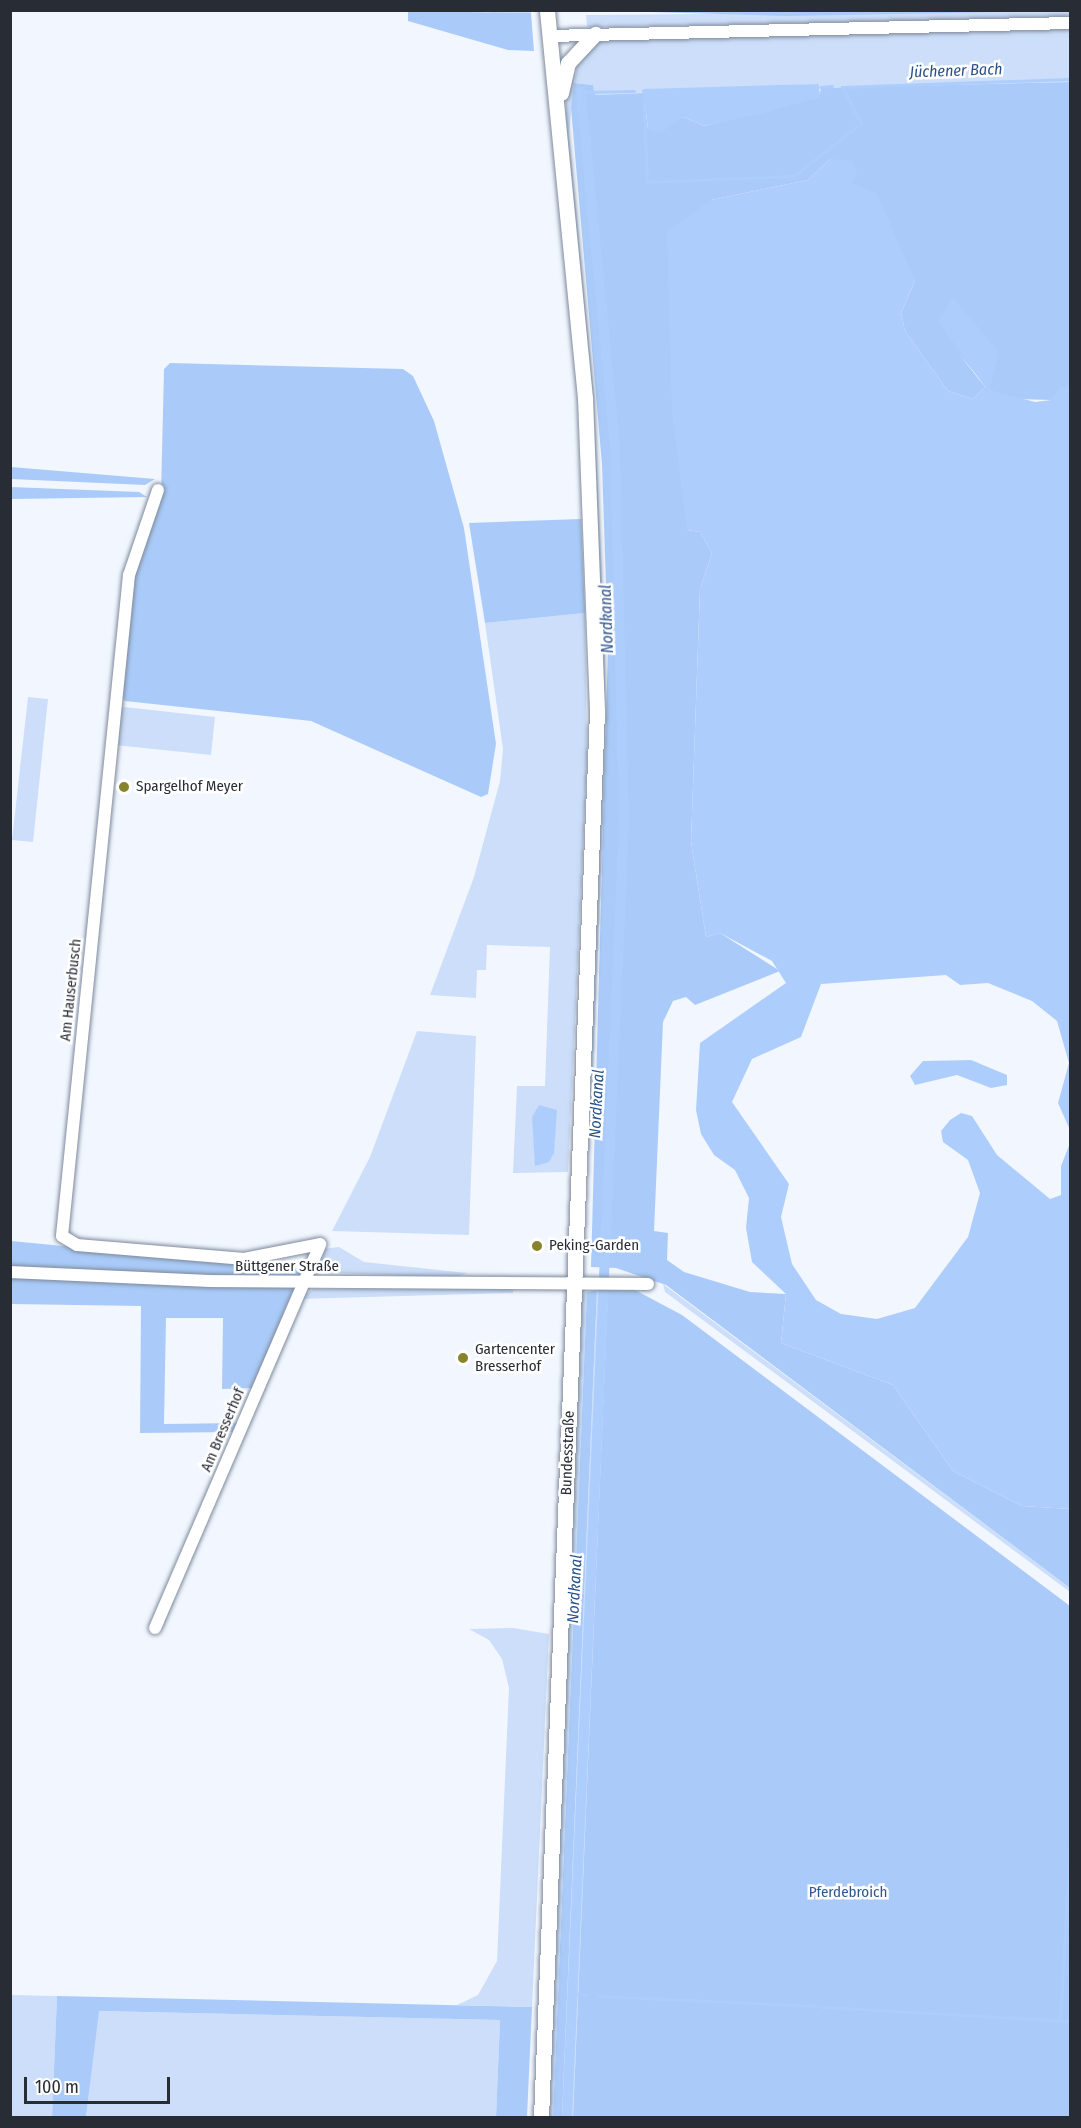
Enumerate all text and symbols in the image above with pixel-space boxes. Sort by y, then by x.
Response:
water label: Jüchener Bach [909,60,1003,82]
water label: Nordkanal [596,584,618,654]
place label: Spargelhof Meyer [136,778,243,796]
marker: Spargelhof Meyer [117,780,131,794]
street label: Am Hauserbusch [57,938,85,1042]
water label: Nordkanal [586,1069,608,1139]
place label: Peking-Garden [549,1237,639,1255]
marker: Peking-Garden [530,1239,544,1253]
street label: Büttgener Straße [235,1258,339,1276]
place label: Gartencenter Bresserhof [475,1340,555,1375]
marker: Gartencenter Bresserhof [456,1351,470,1365]
street label: Am Bresserhof [197,1385,249,1475]
street label: Bundesstraße [558,1410,578,1496]
water label: Nordkanal [564,1554,586,1624]
park label: Pferdebroich [809,1884,887,1902]
scale bar [27,2065,172,2103]
text: 100 m [35,2076,79,2098]

